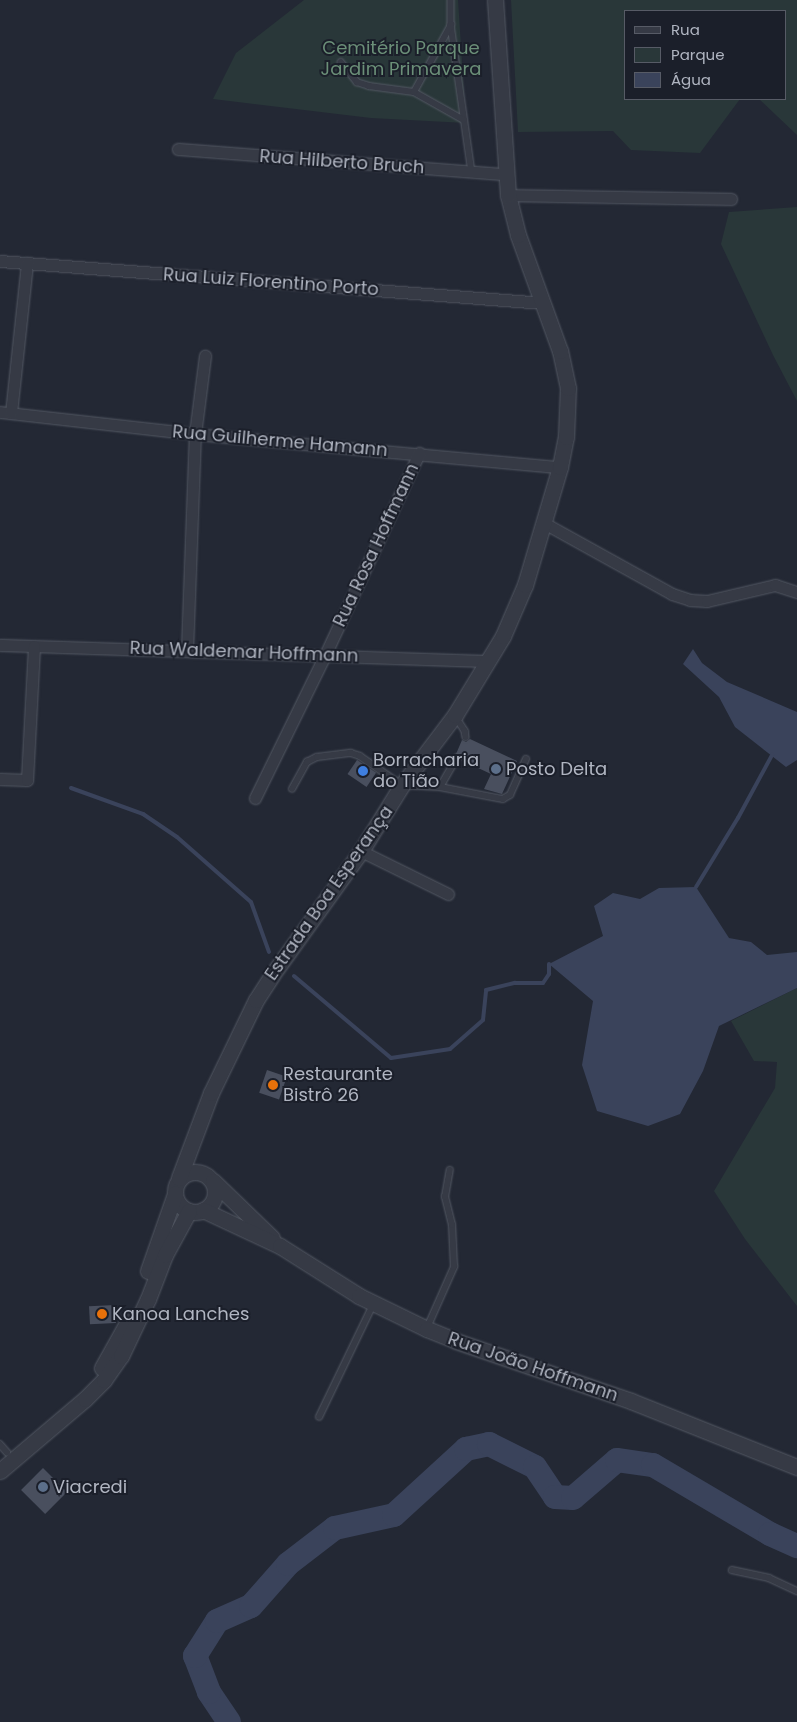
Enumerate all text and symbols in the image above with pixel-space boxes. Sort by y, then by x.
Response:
legend [624,10,787,100]
text: Rua [671,19,700,40]
park label: Cemitério Parque Jardim Primavera [321,38,481,80]
text: Parque [671,44,724,65]
text: Água [671,69,711,90]
street label: Rua Hilberto Bruch [259,145,425,179]
street label: Rua Luiz Florentino Porto [162,264,380,300]
street label: Rua Guilherme Hamann [171,421,389,461]
street label: Rua Rosa Hoffmann [329,460,423,630]
street label: Rua Waldemar Hoffmann [129,637,359,667]
place label: Borracharia do Tião [373,750,479,792]
place label: Posto Delta [506,758,607,780]
marker: Posto Delta [490,763,502,775]
marker: Borracharia do Tião [357,765,369,777]
street label: Estrada Boa Esperança [260,802,398,984]
place label: Restaurante Bistrô 26 [283,1064,393,1106]
marker: Restaurante Bistrô 26 [267,1079,279,1091]
place label: Kanoa Lanches [112,1303,249,1325]
marker: Kanoa Lanches [96,1308,108,1320]
street label: Rua João Hoffmann [445,1328,621,1406]
place label: Viacredi [53,1476,127,1498]
marker: Viacredi [37,1481,49,1493]

